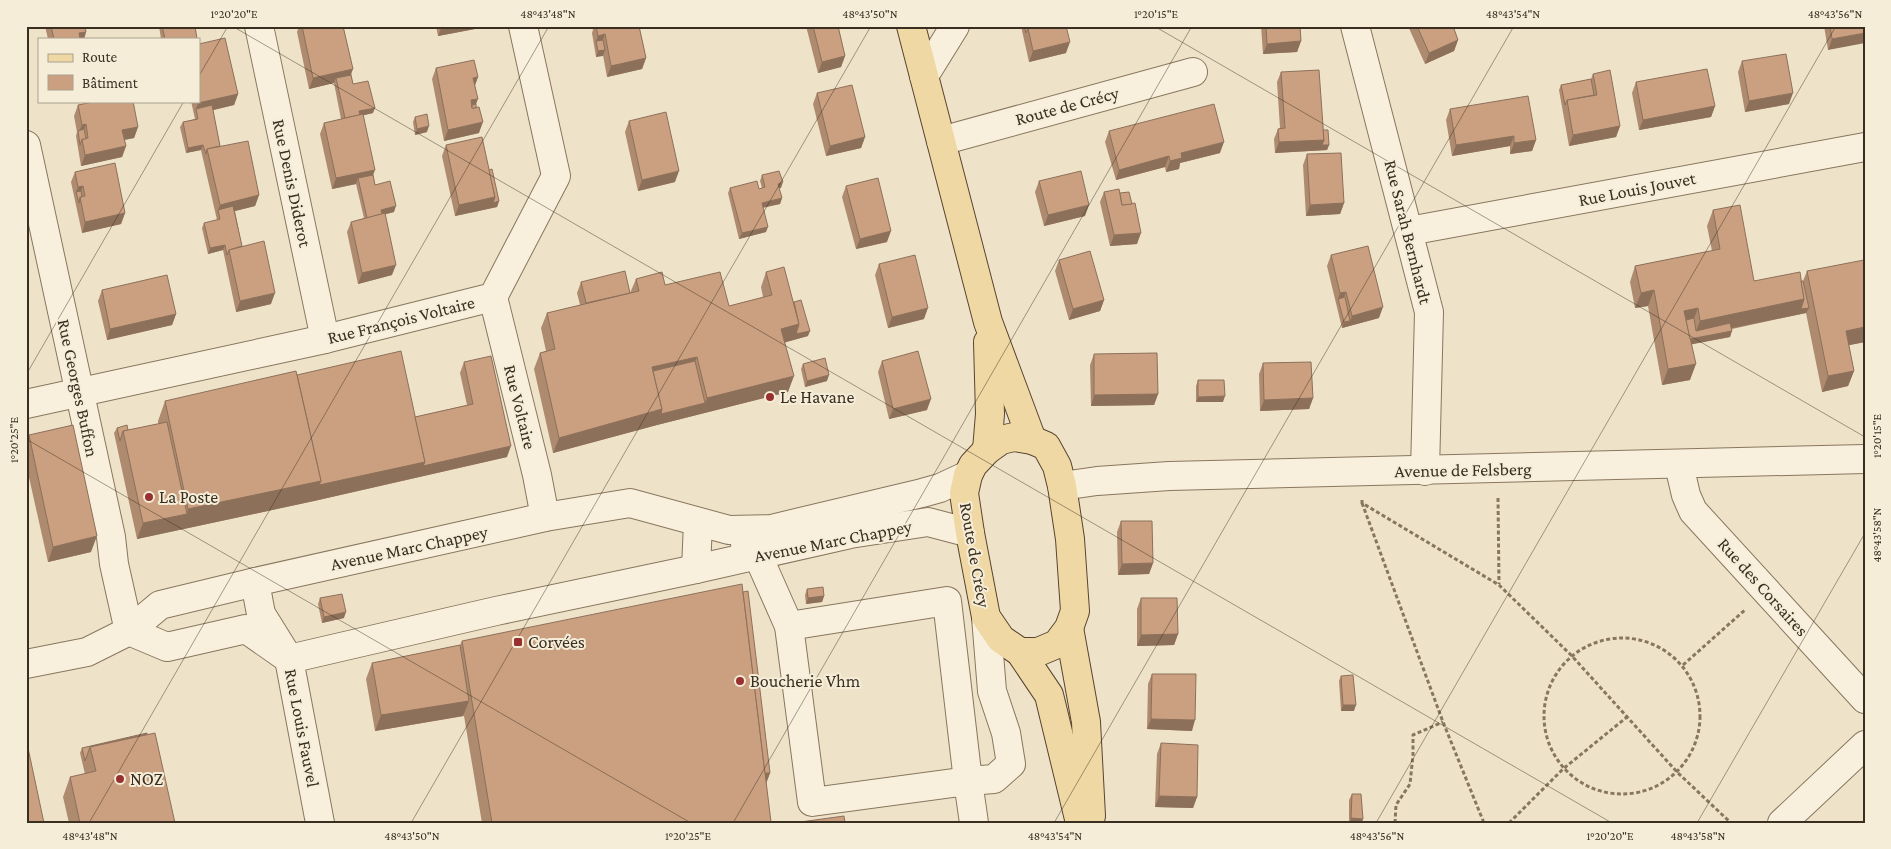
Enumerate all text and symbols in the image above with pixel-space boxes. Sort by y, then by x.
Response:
text: 1°20'20"E [211,7,258,21]
text: 48°43'48"N [520,7,576,21]
text: 48°43'50"N [842,7,898,21]
text: 1°20'15"E [1134,7,1179,21]
text: 48°43'54"N [1486,7,1540,21]
text: 48°43'56"N [1808,7,1862,21]
legend [38,38,200,102]
text: Route [82,49,117,65]
text: Bâtiment [82,75,139,91]
street label: Route de Crécy [1013,82,1122,129]
street label: Rue Denis Diderot [269,117,316,250]
street label: Rue Sarah Bernhardt [1380,158,1436,307]
street label: Rue Louis Jouvet [1577,168,1698,210]
street label: Rue François Voltaire [325,292,477,348]
street label: Rue Georges Buffon [54,317,102,459]
street label: Rue Voltaire [500,363,540,452]
place label: Le Havane [780,387,854,407]
marker: Le Havane [764,391,776,403]
text: 1°20'15"E [1870,413,1884,458]
text: 1°20'25"E [7,417,21,463]
street label: Avenue de Felsberg [1394,459,1532,481]
place label: La Poste [159,487,218,507]
marker: La Poste [143,491,155,503]
street label: Route de Crécy [956,501,994,610]
text: 48°43'58"N [1870,507,1884,563]
street label: Avenue Marc Chappey [752,516,914,566]
street label: Avenue Marc Chappey [329,521,490,574]
street label: Rue des Corsaires [1714,534,1812,640]
place label: Corvées [528,632,585,652]
marker: Corvées [512,636,524,648]
street label: Rue Louis Fauvel [281,667,323,789]
place label: Boucherie Vhm [750,671,861,691]
marker: Boucherie Vhm [734,675,746,687]
place label: NOZ [130,769,163,789]
marker: NOZ [114,773,126,785]
text: 48°43'48"N [62,829,118,843]
text: 48°43'50"N [384,829,440,843]
text: 1°20'25"E [665,829,711,843]
text: 48°43'54"N [1028,829,1082,843]
text: 48°43'56"N [1350,829,1404,843]
text: 1°20'20"E [1587,829,1634,843]
text: 48°43'58"N [1670,829,1726,843]

